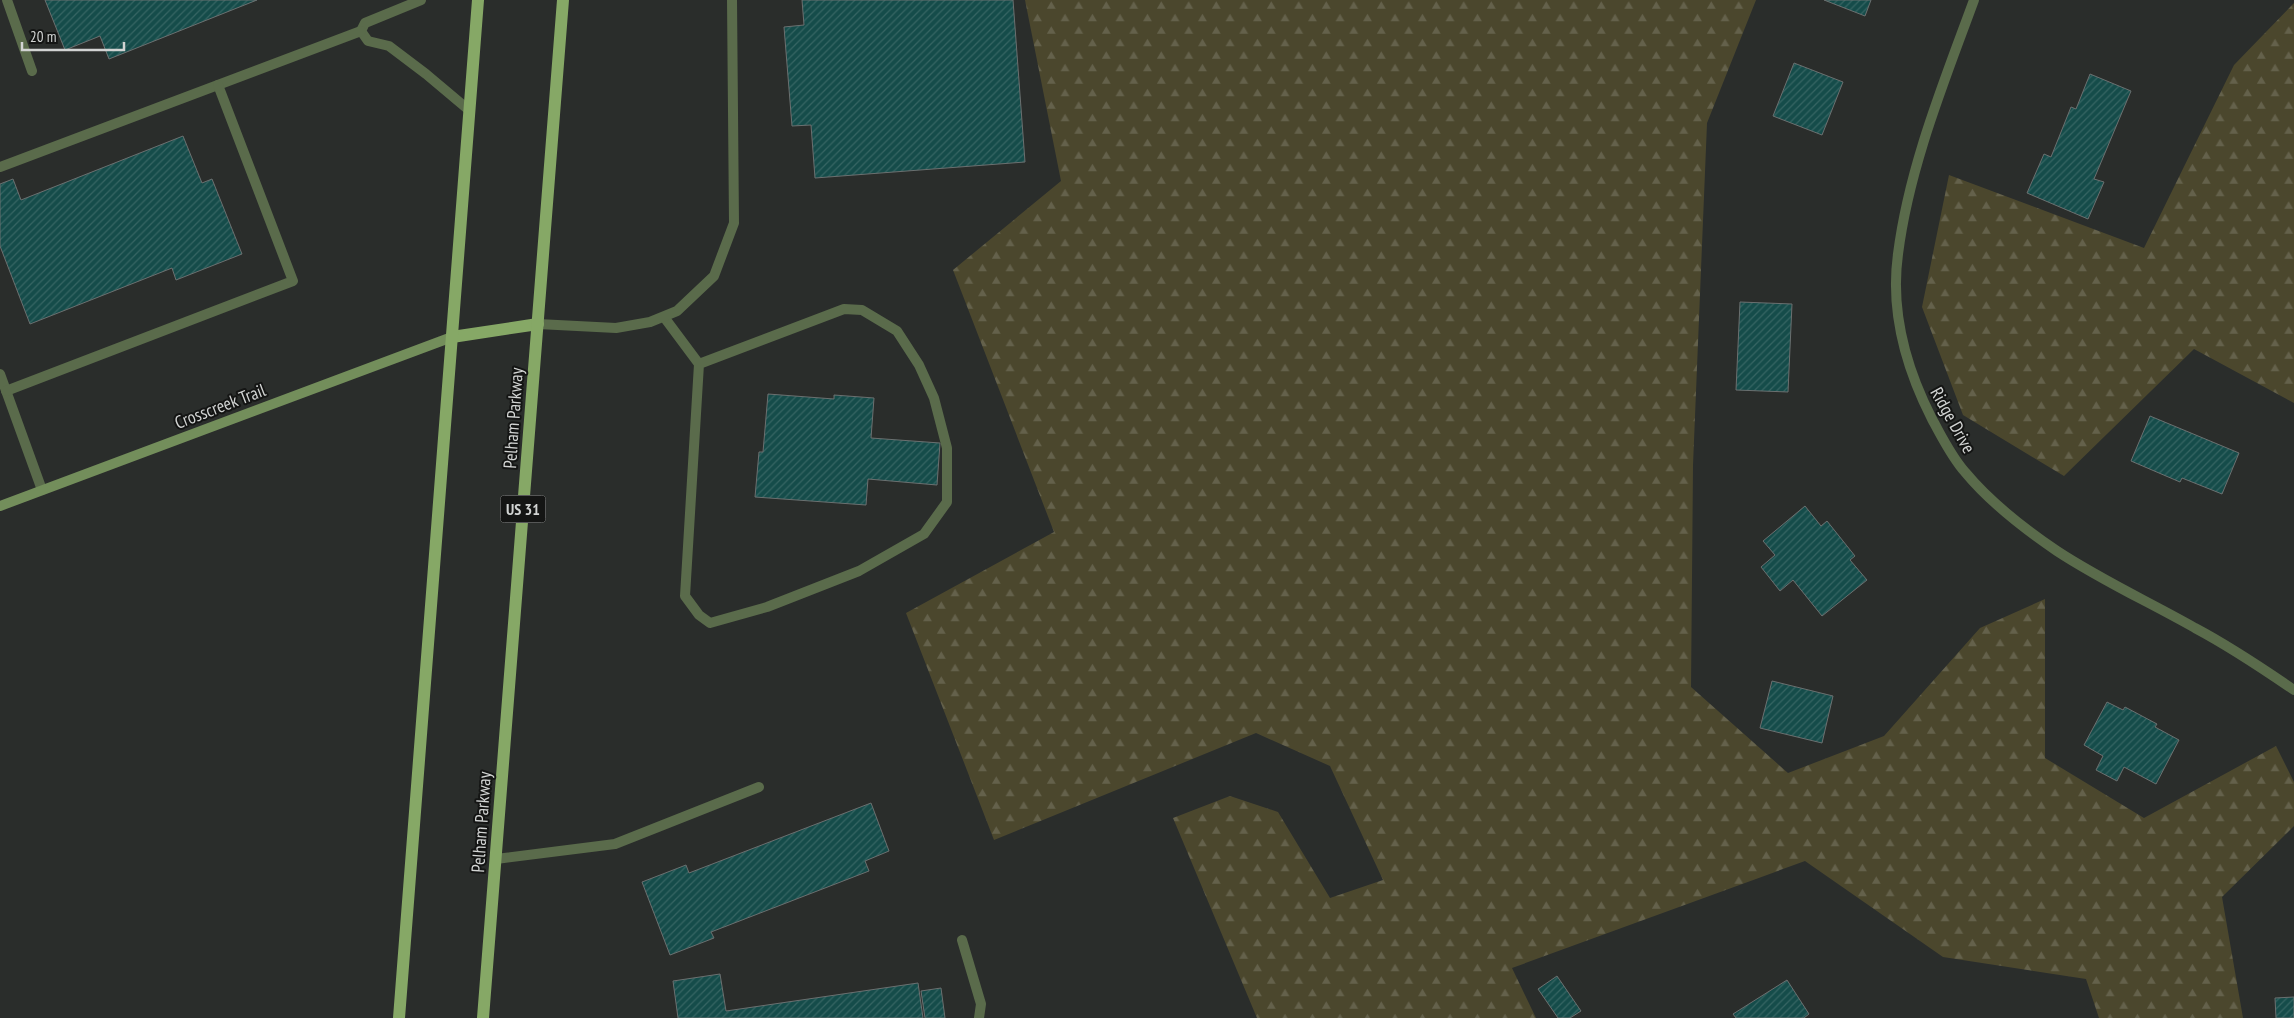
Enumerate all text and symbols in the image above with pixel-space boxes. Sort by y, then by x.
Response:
scale bar [22,20,125,52]
text: 20 m [30,27,56,46]
street label: Pelham Parkway [498,366,528,469]
street label: Crosscreek Trail [171,378,269,434]
street label: Ridge Drive [1925,383,1981,457]
road number: US 31 [500,496,546,522]
street label: Pelham Parkway [466,770,496,873]

